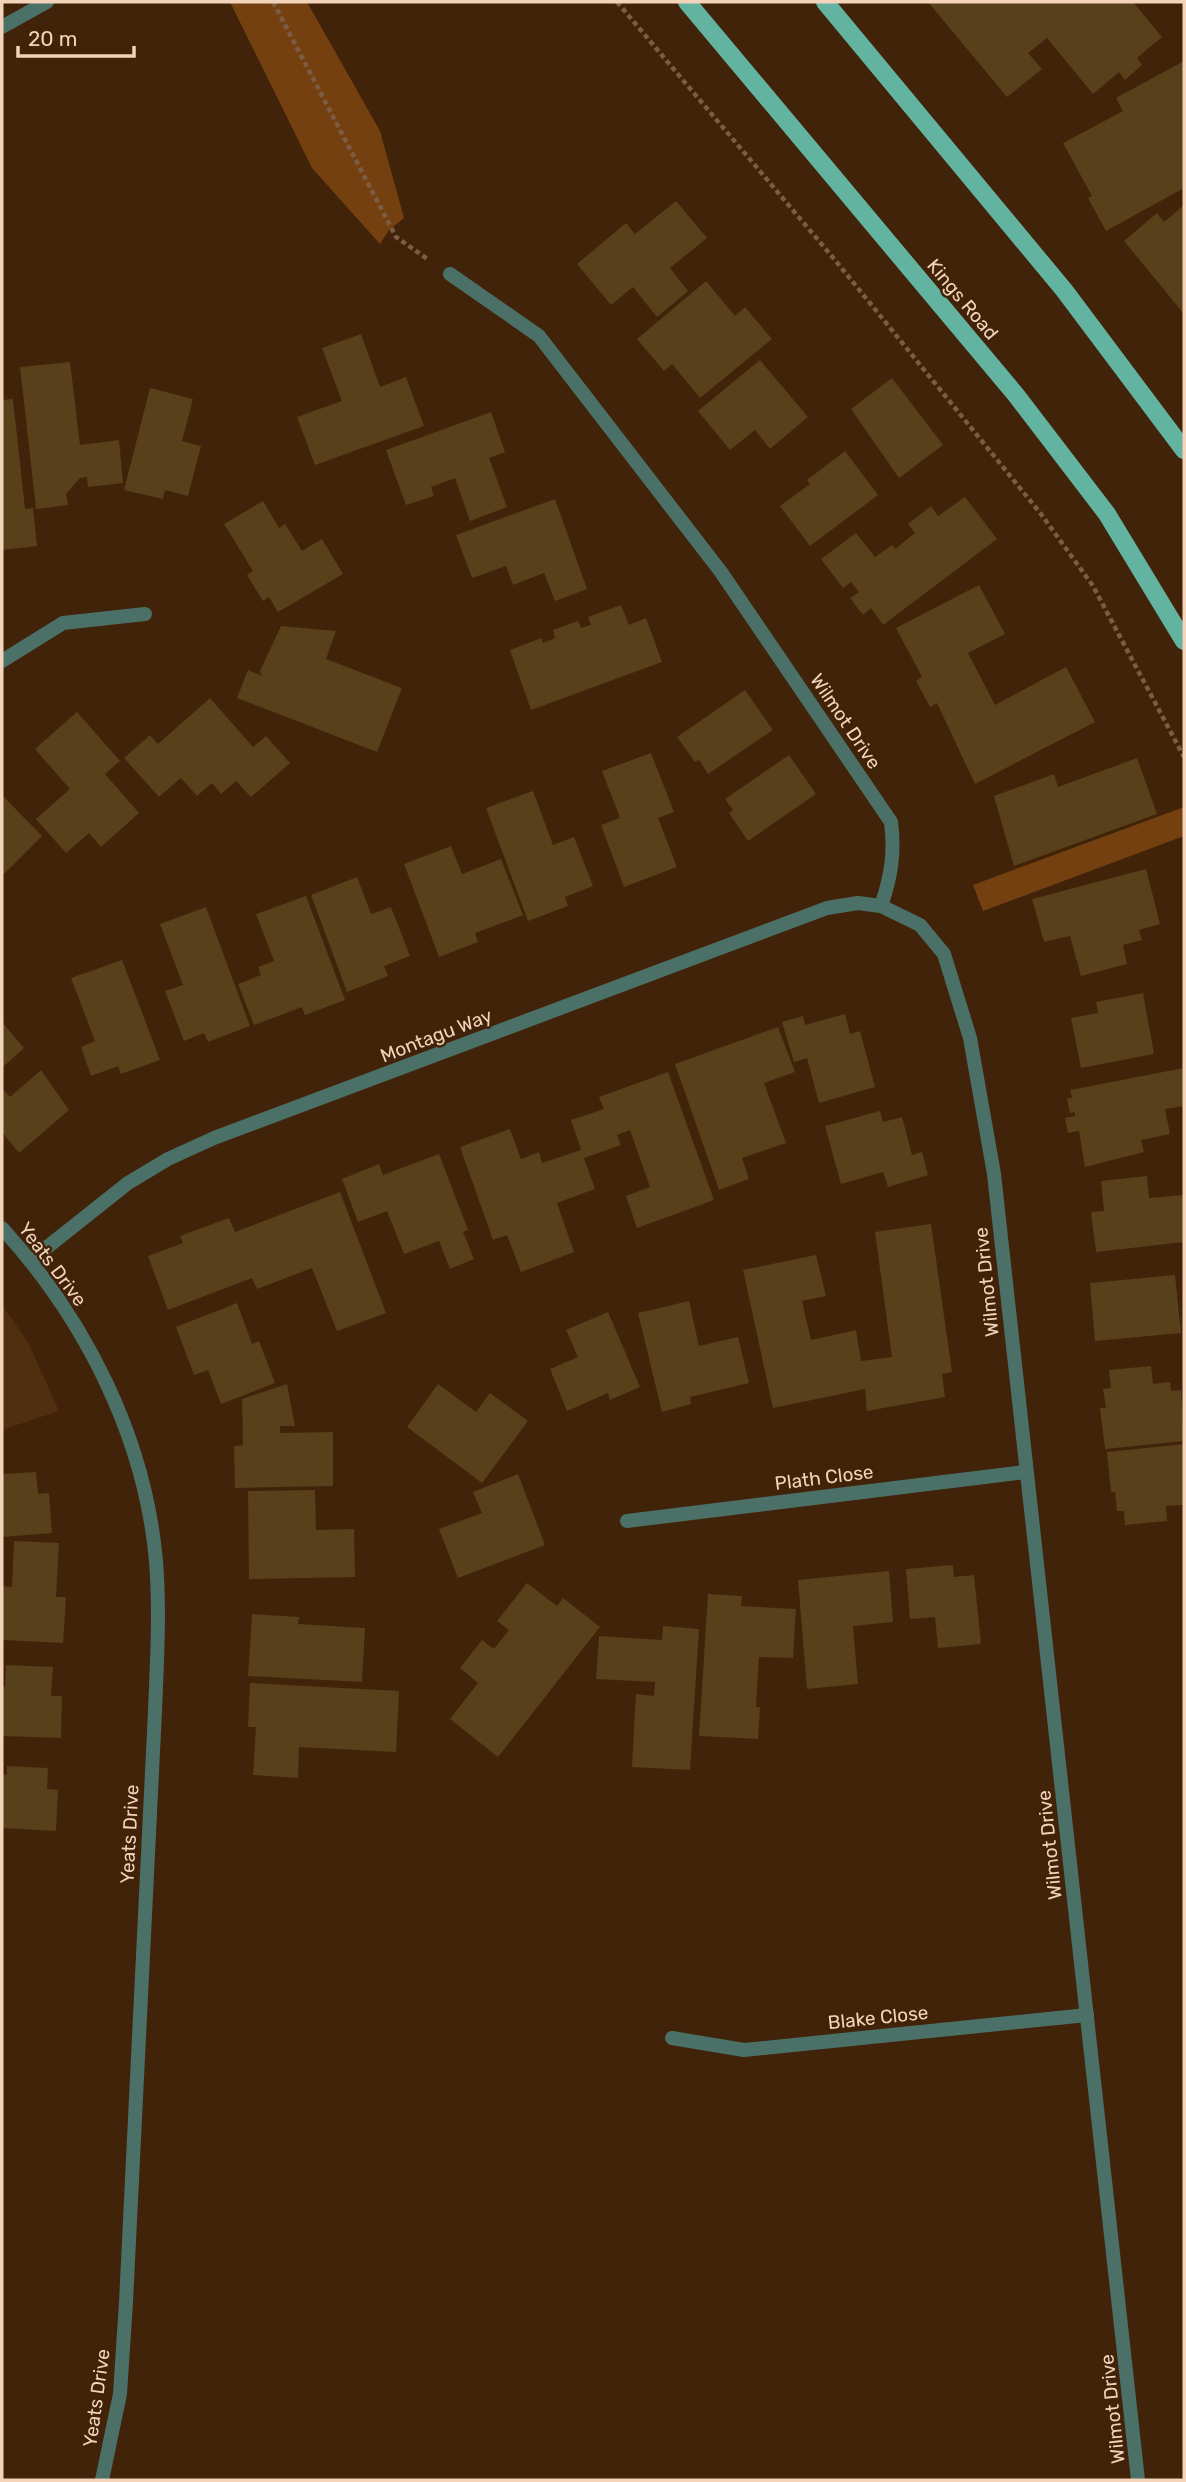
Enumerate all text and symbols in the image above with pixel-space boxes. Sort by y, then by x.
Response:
scale bar [18,14,133,58]
text: 20 m [28,26,77,51]
street label: Kings Road [922,254,1003,344]
street label: Wilmot Drive [805,669,886,773]
street label: Montagu Way [377,1004,495,1067]
street label: Yeats Drive [14,1218,92,1311]
street label: Wilmot Drive [969,1226,1004,1338]
street label: Plath Close [773,1460,875,1495]
street label: Yeats Drive [115,1784,144,1884]
street label: Wilmot Drive [1032,1789,1067,1901]
street label: Blake Close [827,2001,929,2034]
street label: Yeats Drive [78,2347,115,2449]
street label: Wilmot Drive [1095,2353,1130,2465]

